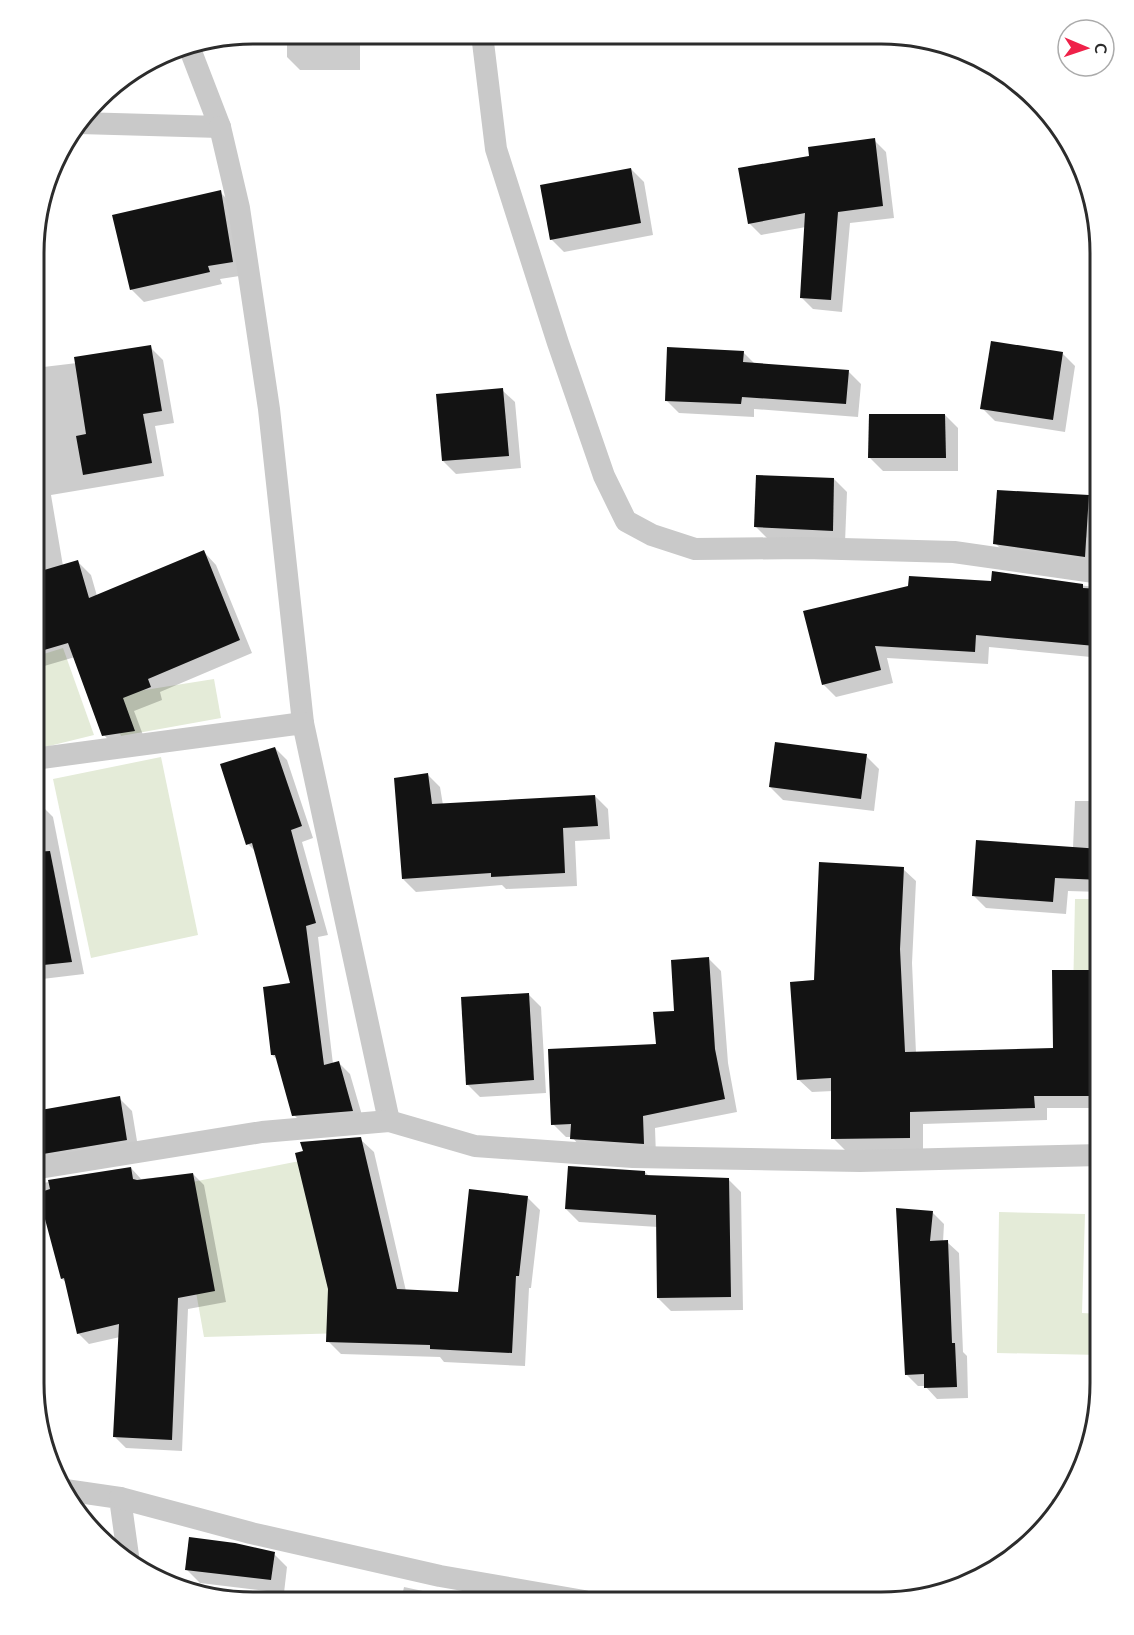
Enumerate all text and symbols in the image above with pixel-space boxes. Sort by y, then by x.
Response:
north arrow [1056,18,1116,78]
text: С [1092,43,1111,55]

